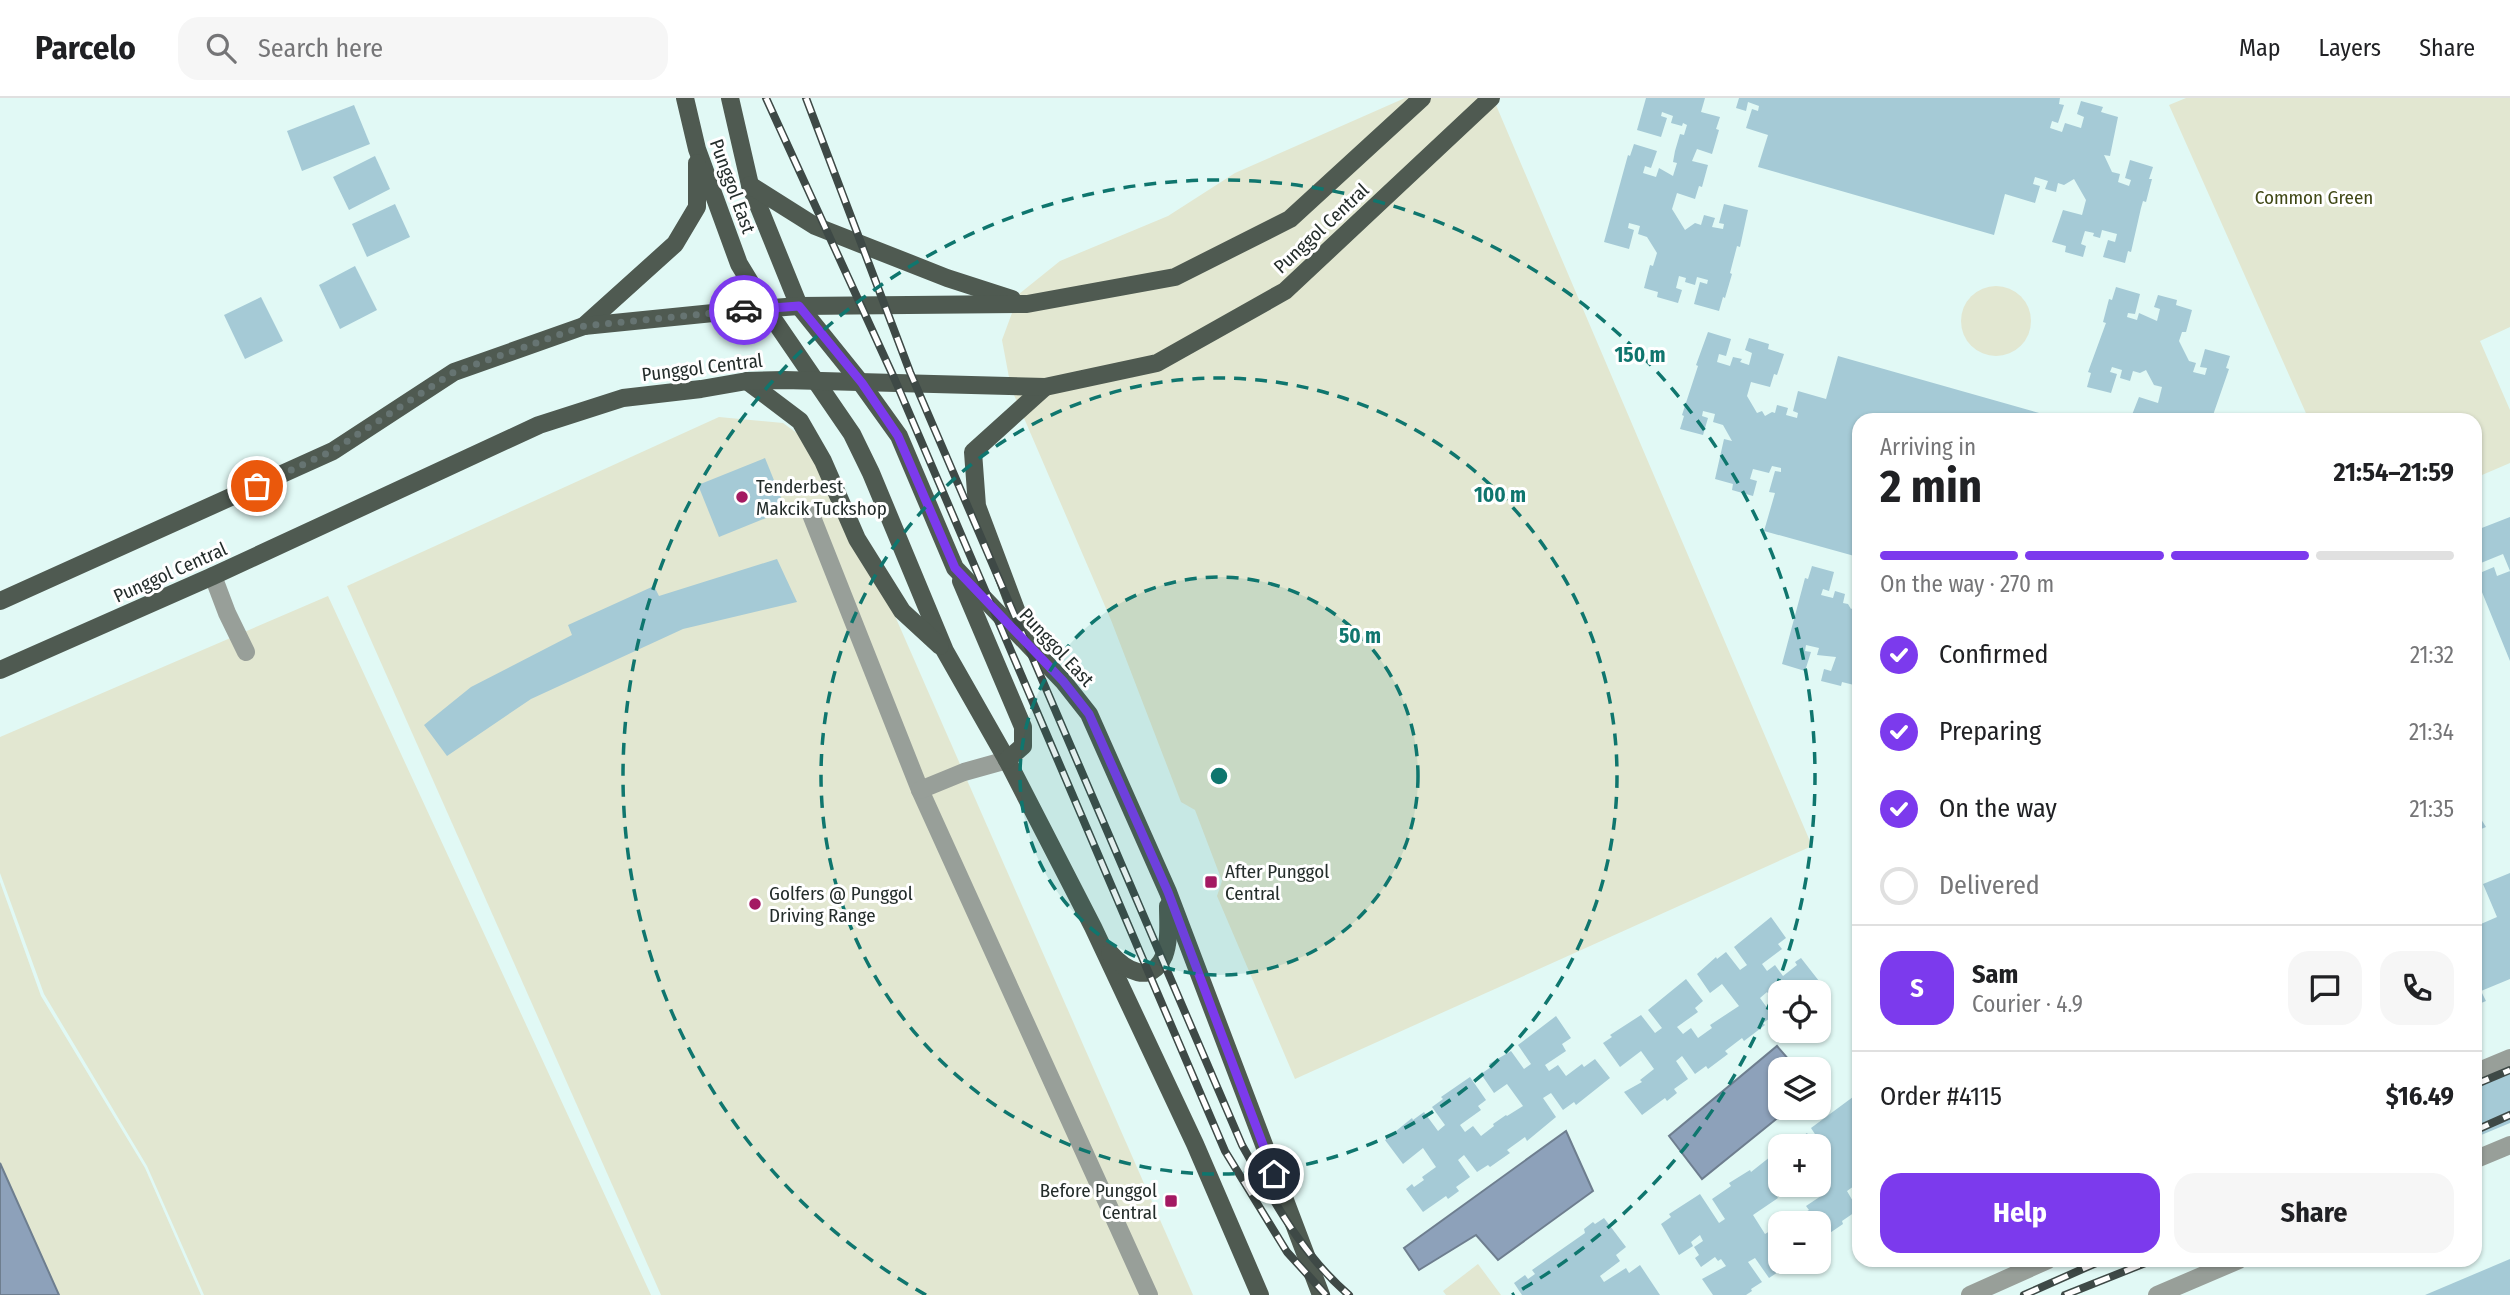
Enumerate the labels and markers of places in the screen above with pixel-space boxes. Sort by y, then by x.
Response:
pin [227,456,287,516]
place label: Tenderbest Makcik Tuckshop [756,475,887,520]
marker: Tenderbest Makcik Tuckshop [734,489,750,505]
centre of rings [1207,764,1231,788]
place label: After Punggol Central [1225,860,1329,905]
marker: After Punggol Central [1203,874,1219,890]
place label: Golfers @ Punggol Driving Range [769,882,913,927]
marker: Golfers @ Punggol Driving Range [747,896,763,912]
pin [1244,1144,1304,1204]
place label: Before Punggol Central [1040,1179,1157,1224]
marker: Before Punggol Central [1163,1193,1179,1209]

